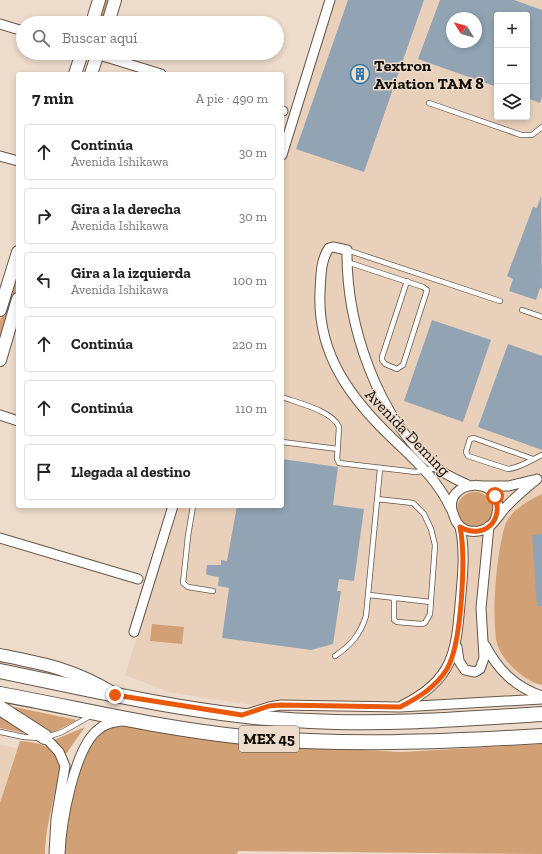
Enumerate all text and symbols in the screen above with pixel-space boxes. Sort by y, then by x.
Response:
north arrow [446,12,482,48]
map controls [494,12,530,120]
button: + [494,12,530,48]
search box [16,16,284,60]
icon: search [30,27,52,49]
text: Buscar aquí [62,29,138,47]
button: − [494,48,530,84]
place label: Textron Aviation TAM 8 [374,56,484,93]
building icon: Textron Aviation TAM 8 [349,63,371,85]
button: layers [494,84,530,120]
text: 7 min [32,88,74,108]
text: A pie · 490 m [196,91,268,106]
text: Continúa [71,136,133,154]
icon: ahead [33,141,55,163]
text: 30 m [239,145,267,160]
text: Avenida Ishikawa [71,154,169,169]
text: Gira a la derecha [71,200,181,218]
icon: right [33,205,55,227]
text: 30 m [239,209,267,224]
text: Avenida Ishikawa [71,218,169,233]
text: Gira a la izquierda [71,264,191,282]
icon: left [33,269,55,291]
text: 100 m [233,273,267,288]
text: Avenida Ishikawa [71,282,169,297]
icon: ahead [33,333,55,355]
text: Continúa [71,335,133,353]
text: 220 m [232,337,267,352]
street label: Avenida Deming [361,385,454,480]
icon: ahead [33,397,55,419]
text: Continúa [71,399,133,417]
text: 110 m [235,401,267,416]
icon: arrive [33,461,55,483]
text: Llegada al destino [71,463,191,481]
route start [486,487,504,505]
route end [106,686,124,704]
road number: MEX 45 [239,726,299,752]

